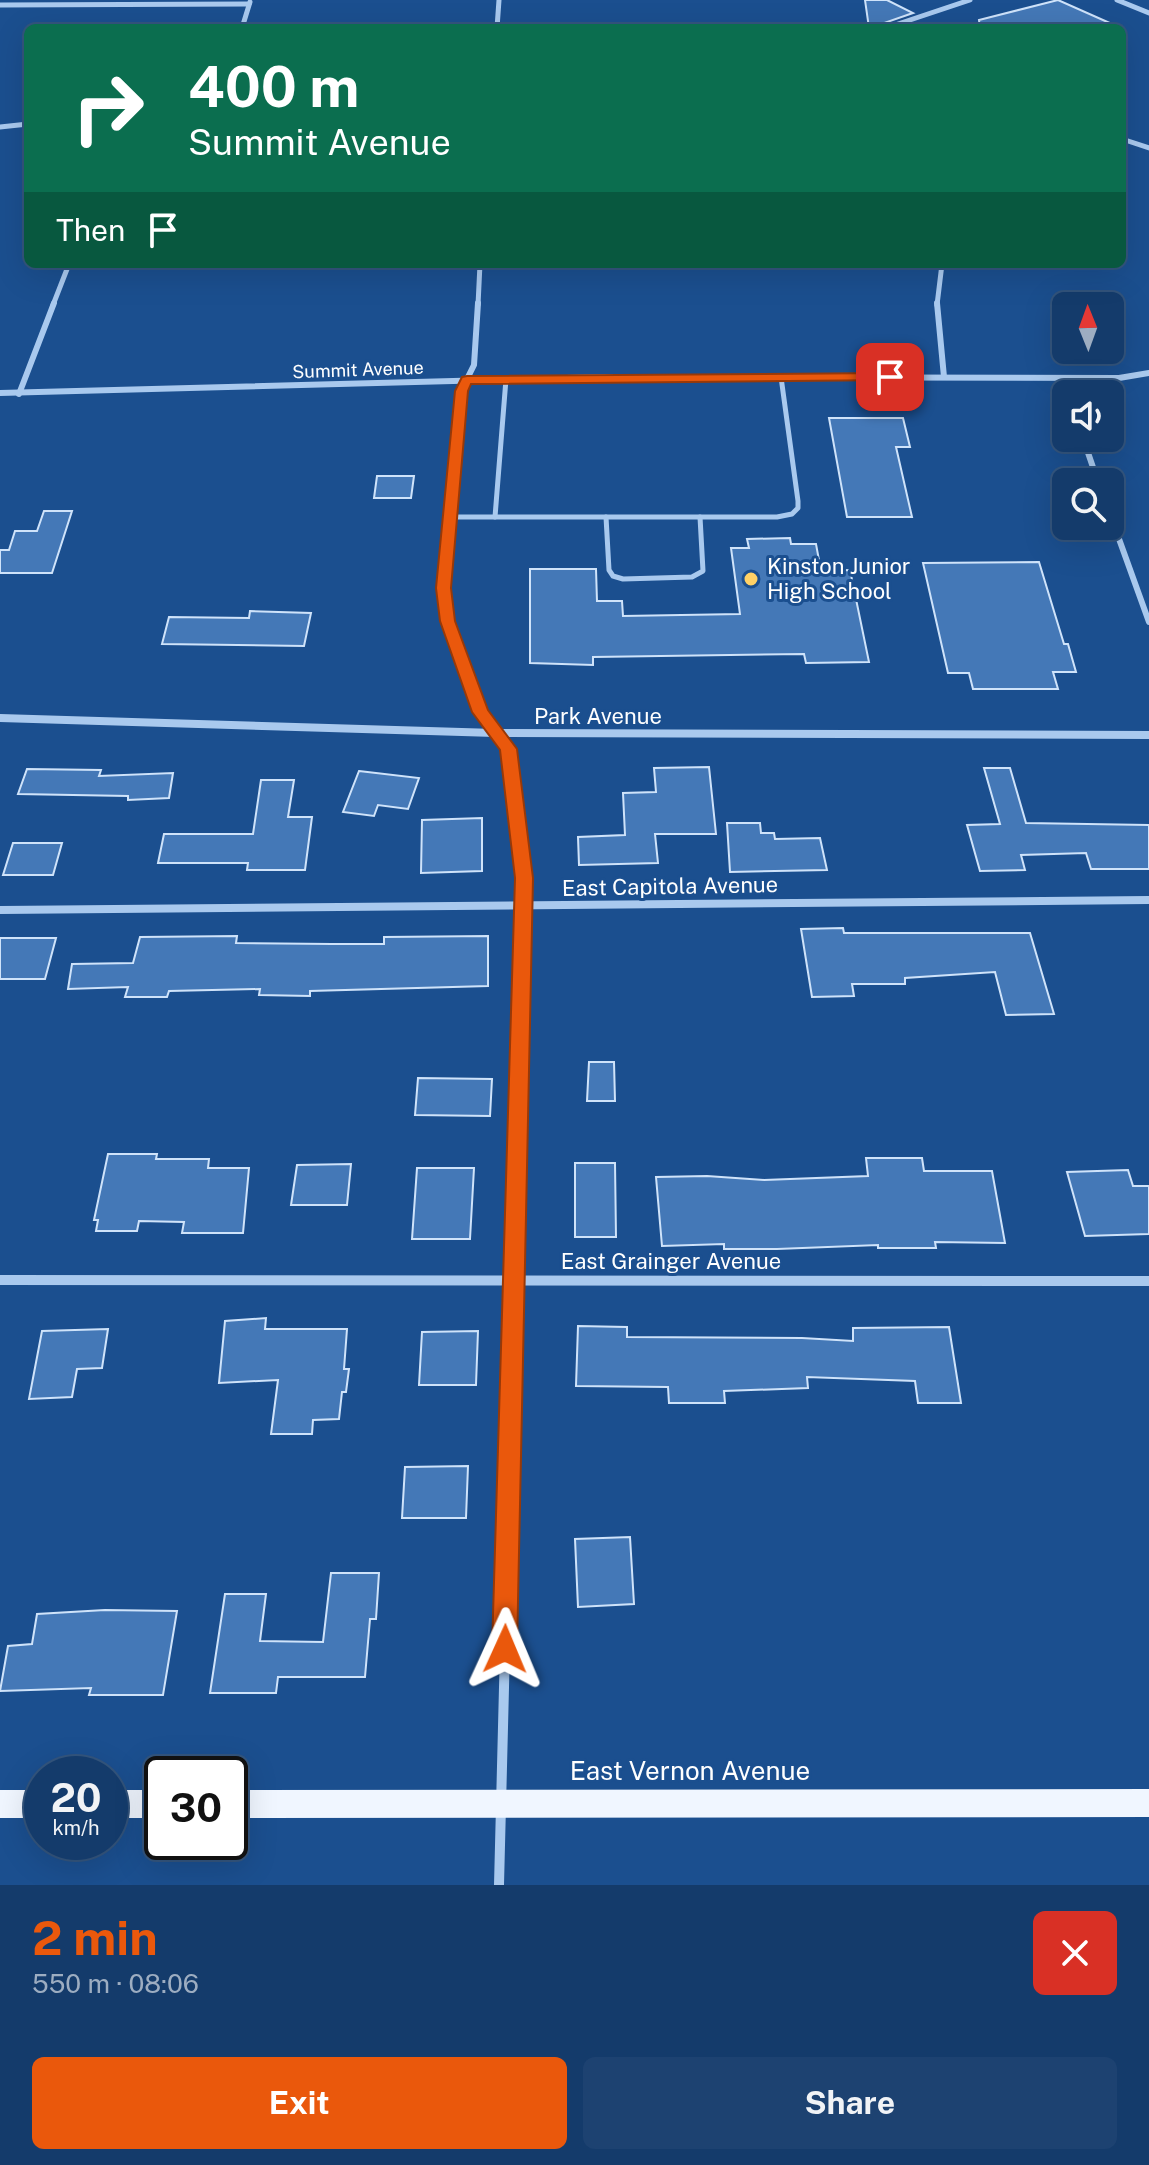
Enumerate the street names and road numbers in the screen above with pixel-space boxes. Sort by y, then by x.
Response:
street label: Summit Avenue [292,357,424,382]
street label: Park Avenue [534,703,662,729]
street label: East Capitola Avenue [562,871,778,901]
street label: East Grainger Avenue [561,1248,781,1274]
street label: East Vernon Avenue [570,1755,810,1786]

